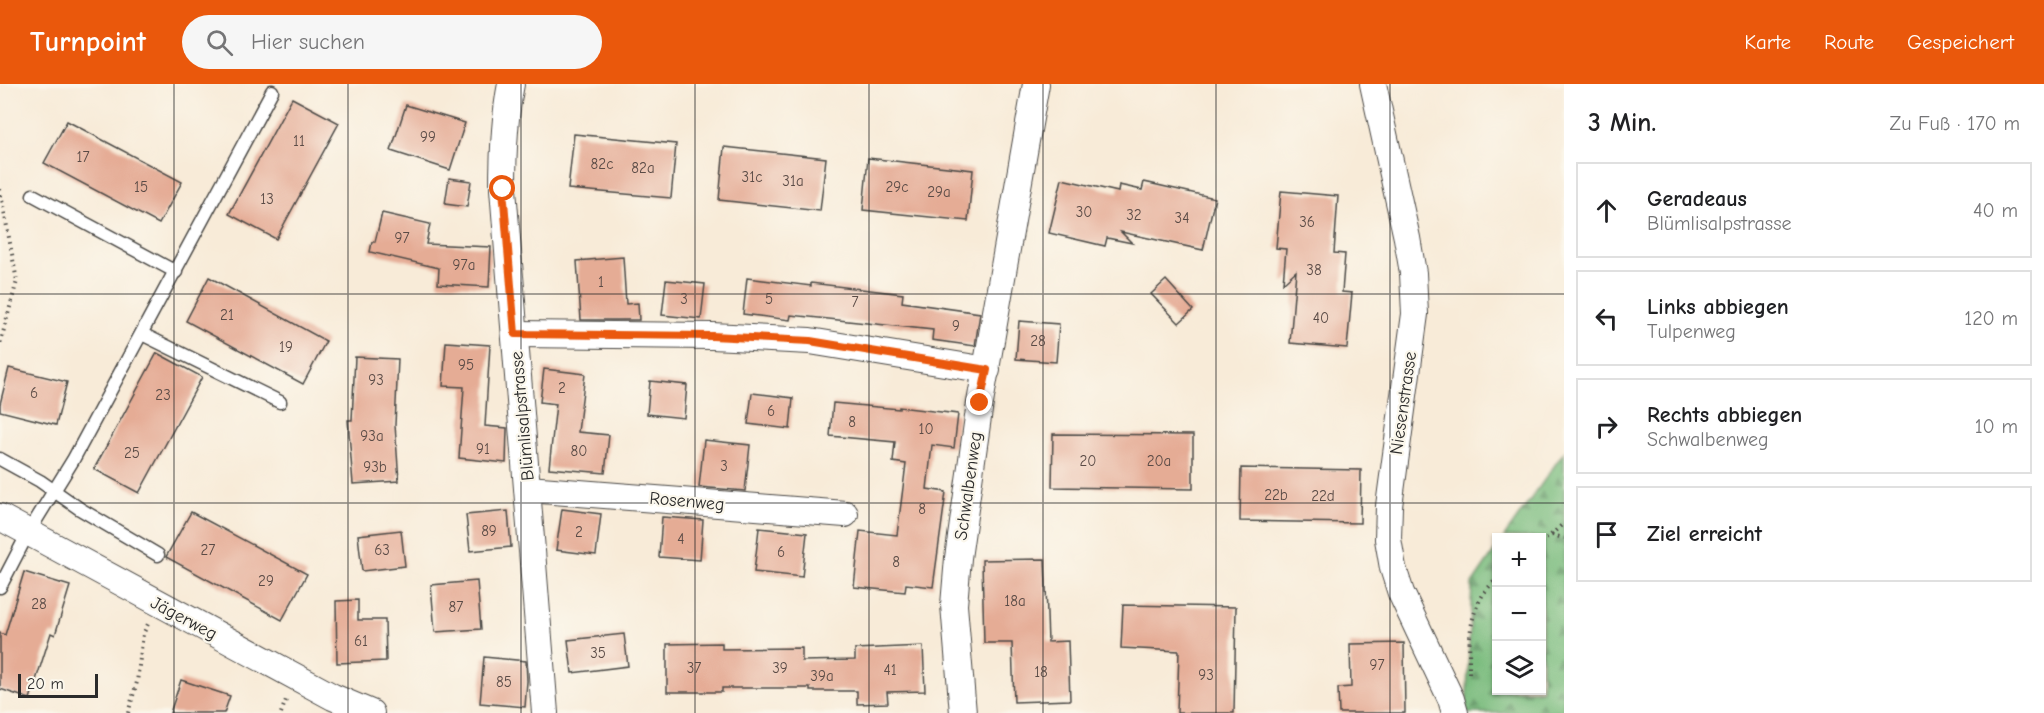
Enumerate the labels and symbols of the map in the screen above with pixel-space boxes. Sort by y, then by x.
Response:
house number: 99 [420,128,436,146]
house number: 11 [293,132,305,150]
house number: 17 [76,148,90,166]
house number: 82c [591,155,613,173]
house number: 82a [631,159,655,177]
house number: 31c [742,168,762,186]
house number: 31a [782,172,804,190]
route start [489,175,515,201]
house number: 15 [134,178,148,196]
house number: 29c [885,178,909,196]
house number: 29a [927,183,951,201]
house number: 13 [260,190,274,208]
house number: 30 [1076,203,1092,221]
house number: 32 [1126,206,1142,224]
house number: 34 [1175,209,1189,227]
house number: 36 [1299,213,1315,231]
house number: 97 [394,229,410,247]
house number: 97a [453,256,475,274]
house number: 38 [1306,261,1322,279]
house number: 1 [598,273,604,291]
house number: 3 [680,290,688,308]
house number: 5 [765,290,773,308]
house number: 7 [851,293,859,311]
house number: 21 [220,306,234,324]
house number: 40 [1313,309,1329,327]
house number: 9 [952,317,960,335]
house number: 28 [1030,332,1046,350]
house number: 19 [279,338,293,356]
street label: Blümlisalpstrasse [506,350,539,482]
street label: Niesenstrasse [1386,350,1421,456]
house number: 95 [458,356,474,374]
house number: 93 [368,371,384,389]
house number: 2 [558,379,566,397]
house number: 6 [30,384,38,402]
house number: 23 [155,386,171,404]
route end [966,389,992,415]
house number: 6 [767,402,775,420]
house number: 8 [848,413,856,431]
house number: 10 [918,420,934,438]
house number: 93a [360,427,384,445]
street label: Schwalbenweg [950,430,987,542]
house number: 91 [476,440,490,458]
house number: 80 [571,442,587,460]
house number: 25 [124,444,140,462]
house number: 20 [1080,452,1096,470]
house number: 20a [1147,452,1171,470]
house number: 3 [720,457,728,475]
house number: 93b [363,458,387,476]
house number: 22b [1264,486,1288,504]
house number: 22d [1311,487,1335,505]
street label: Rosenweg [649,488,725,515]
house number: 8 [918,500,926,518]
house number: 89 [481,522,497,540]
house number: 2 [575,523,583,541]
house number: 4 [677,530,685,548]
house number: 27 [201,541,215,559]
house number: 63 [374,541,390,559]
house number: 6 [777,543,785,561]
house number: 8 [892,553,900,571]
house number: 29 [258,572,274,590]
street label: Jägerweg [147,592,221,645]
house number: 18a [1004,592,1026,610]
house number: 28 [31,595,47,613]
house number: 87 [449,598,463,616]
house number: 61 [354,632,368,650]
house number: 35 [590,644,606,662]
house number: 97 [1369,656,1385,674]
house number: 37 [687,659,701,677]
house number: 39 [772,659,788,677]
house number: 41 [883,661,897,679]
house number: 18 [1034,663,1048,681]
house number: 93 [1198,666,1214,684]
house number: 39a [810,667,834,685]
scale bar [18,671,98,698]
house number: 85 [496,673,512,691]

